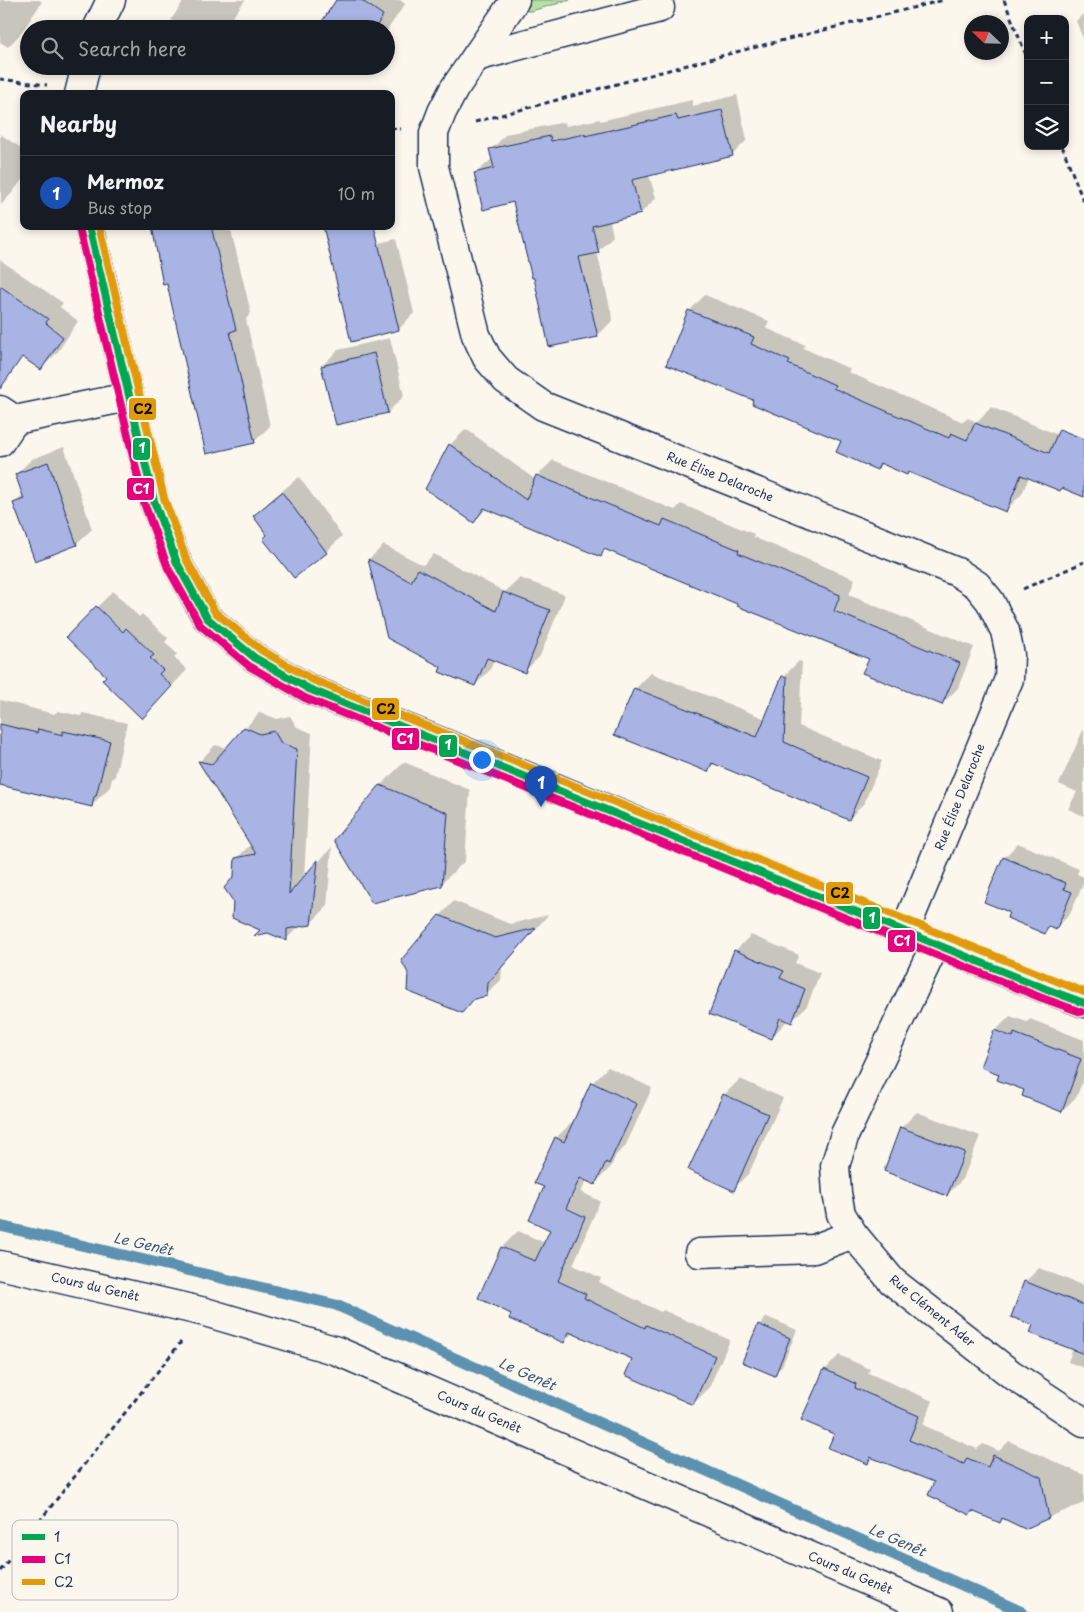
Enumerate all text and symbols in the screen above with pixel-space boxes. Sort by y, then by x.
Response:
north arrow [964,15,1009,60]
map controls [1024,15,1069,150]
button: + [1024,15,1069,60]
search box [20,20,395,75]
icon: search [38,34,66,62]
text: Search here [78,34,187,62]
button: − [1024,60,1069,105]
button: layers [1024,105,1069,150]
text: Nearby [40,107,117,139]
text: Mermoz [87,167,164,195]
text: 1 [52,181,60,205]
text: 10 m [338,181,375,205]
text: Bus stop [87,195,152,219]
line badge: C2 [128,397,157,421]
text: C2 [133,398,153,419]
line badge: 1 [132,437,151,461]
text: 1 [139,437,146,458]
street label: Rue Élise Delaroche [664,446,776,506]
line badge: C1 [126,477,155,501]
text: C1 [132,478,150,499]
line badge: C2 [371,697,400,721]
text: C2 [376,698,396,719]
line badge: C1 [391,727,420,751]
text: C1 [396,728,414,749]
line badge: 1 [438,734,458,758]
text: 1 [445,734,452,755]
street label: Rue Élise Delaroche [929,741,989,853]
your location [469,747,495,773]
pin: 1 [525,766,557,807]
line badge: C2 [825,881,854,905]
text: C2 [830,882,850,903]
line badge: 1 [862,906,881,930]
text: 1 [869,907,876,928]
line badge: C1 [887,929,916,953]
text: C1 [893,930,911,951]
water label: Le Genêt [112,1227,177,1261]
street label: Cours du Genêt [49,1267,141,1305]
street label: Rue Clément Ader [886,1270,980,1351]
water label: Le Genêt [496,1352,561,1396]
street label: Cours du Genêt [434,1385,524,1437]
water label: Le Genêt [866,1518,931,1562]
legend [12,1520,178,1600]
text: 1 [54,1526,60,1547]
street label: Cours du Genêt [805,1546,895,1598]
text: C1 [54,1548,71,1569]
text: C2 [54,1571,74,1592]

